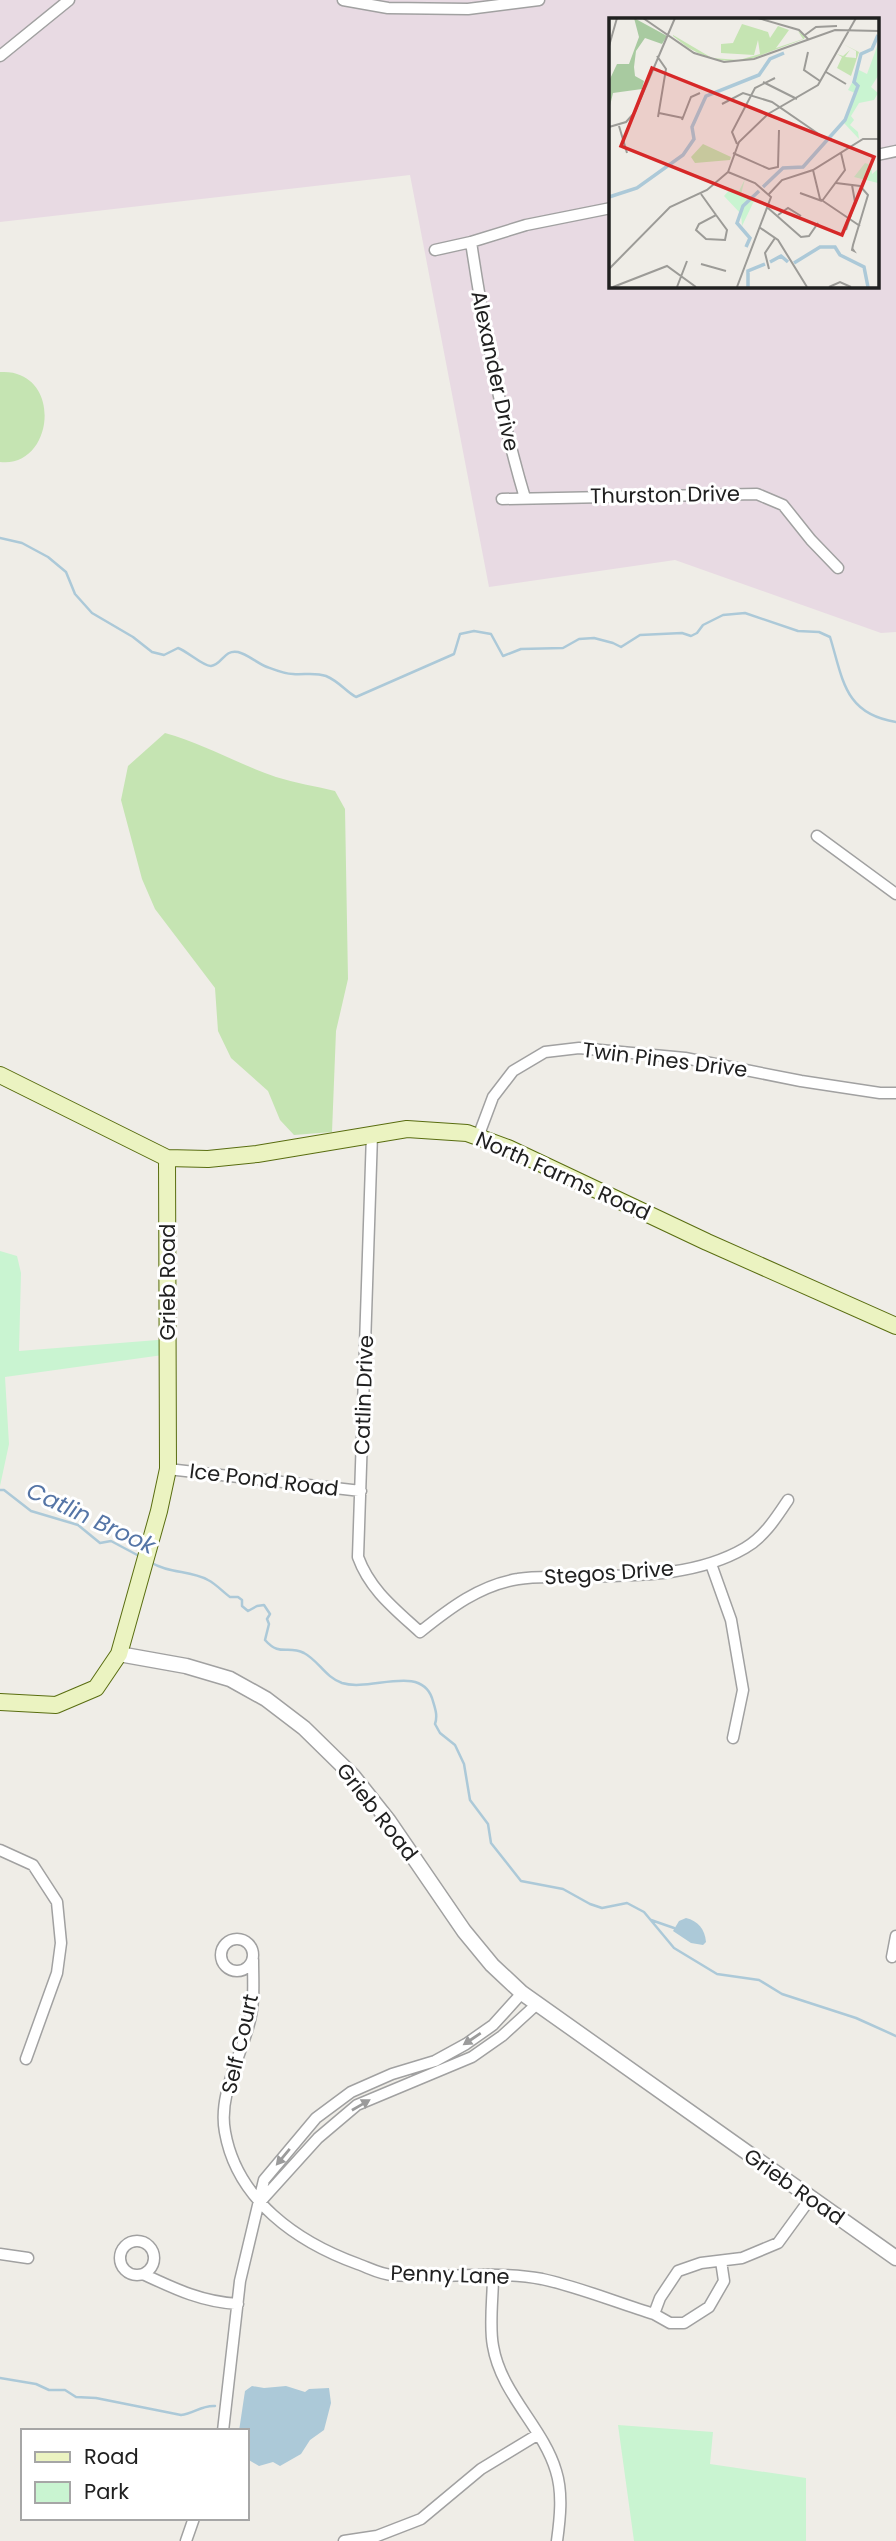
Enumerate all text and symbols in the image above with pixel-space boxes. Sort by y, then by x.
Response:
inset map [609,18,878,287]
street label: Alexander Drive [464,288,527,454]
street label: Thurston Drive [590,479,740,510]
street label: Twin Pines Drive [581,1035,749,1084]
street label: North Farms Road [471,1124,655,1227]
street label: Grieb Road [153,1224,182,1340]
street label: Catlin Drive [347,1334,380,1455]
street label: Ice Pond Road [188,1456,340,1503]
water label: Catlin Brook [21,1474,162,1562]
street label: Stegos Drive [543,1554,675,1591]
street label: Grieb Road [330,1757,425,1867]
street label: Self Court [214,1991,265,2097]
one-way arrow [463,2032,482,2045]
one-way arrow [351,2099,370,2111]
street label: Grieb Road [738,2141,850,2232]
one-way arrow [276,2148,291,2165]
street label: Penny Lane [390,2258,510,2291]
legend [21,2429,248,2520]
text: Road [84,2442,139,2471]
text: Park [84,2477,129,2506]

